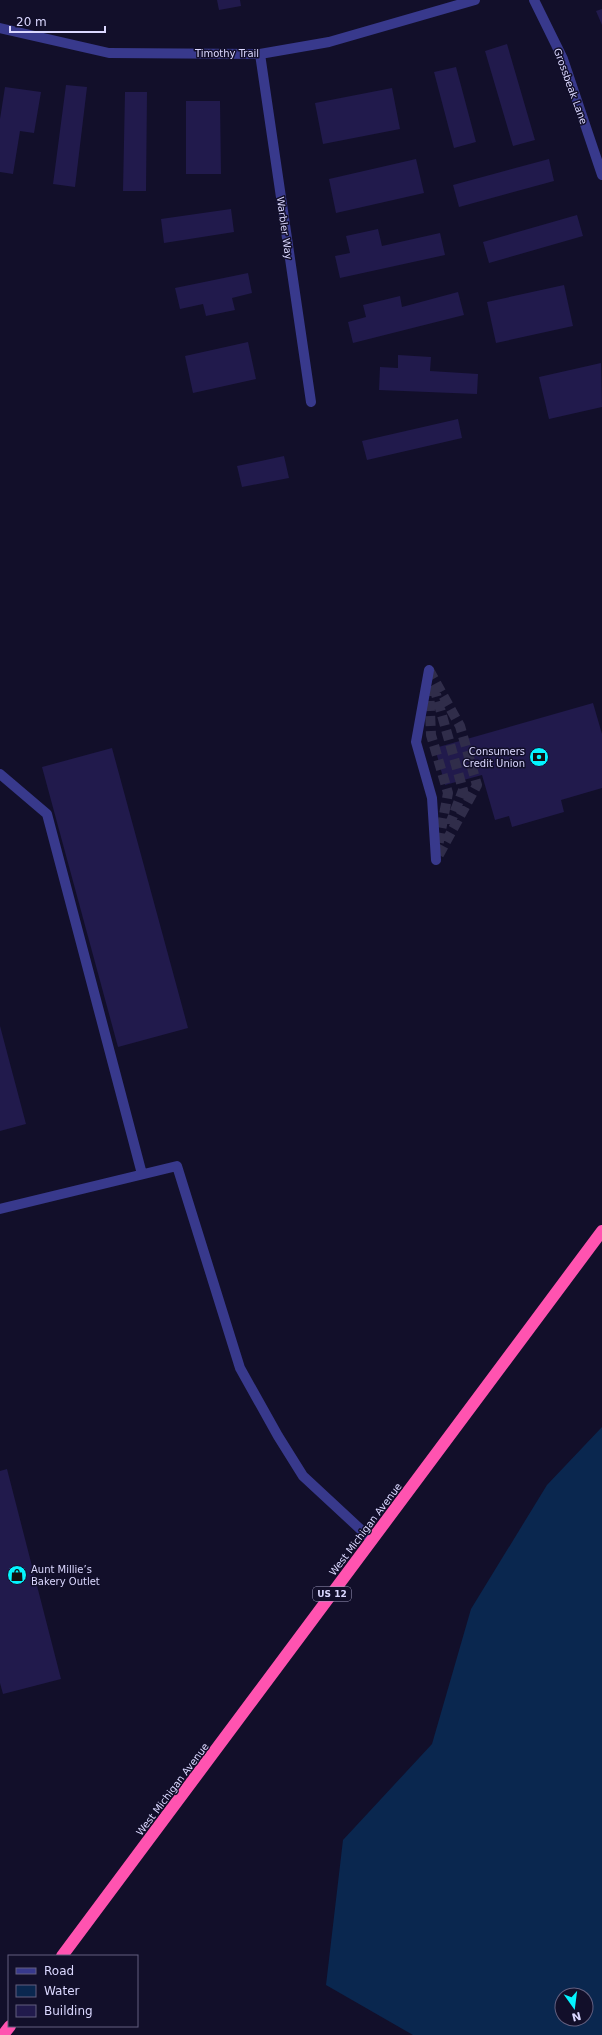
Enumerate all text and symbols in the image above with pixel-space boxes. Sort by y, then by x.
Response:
scale bar [10,8,105,34]
text: 20 m [16,15,47,29]
street label: Grossbeak Lane [552,47,589,126]
street label: Timothy Trail [194,48,259,59]
street label: Warbler Way [275,196,294,260]
place label: Consumers Credit Union [463,746,525,769]
bank icon: Consumers Credit Union [528,746,550,768]
street label: West Michigan Avenue [327,1481,404,1578]
shop icon: Aunt Millie’s Bakery Outlet [6,1564,28,1586]
place label: Aunt Millie’s Bakery Outlet [31,1564,100,1587]
road number: US 12 [313,1587,351,1601]
street label: West Michigan Avenue [134,1741,211,1838]
legend [8,1955,138,2027]
text: Road [44,1964,74,1978]
text: Water [44,1984,80,1998]
north arrow [554,1987,594,2027]
text: Building [44,2004,93,2018]
text: N [570,2009,582,2024]

